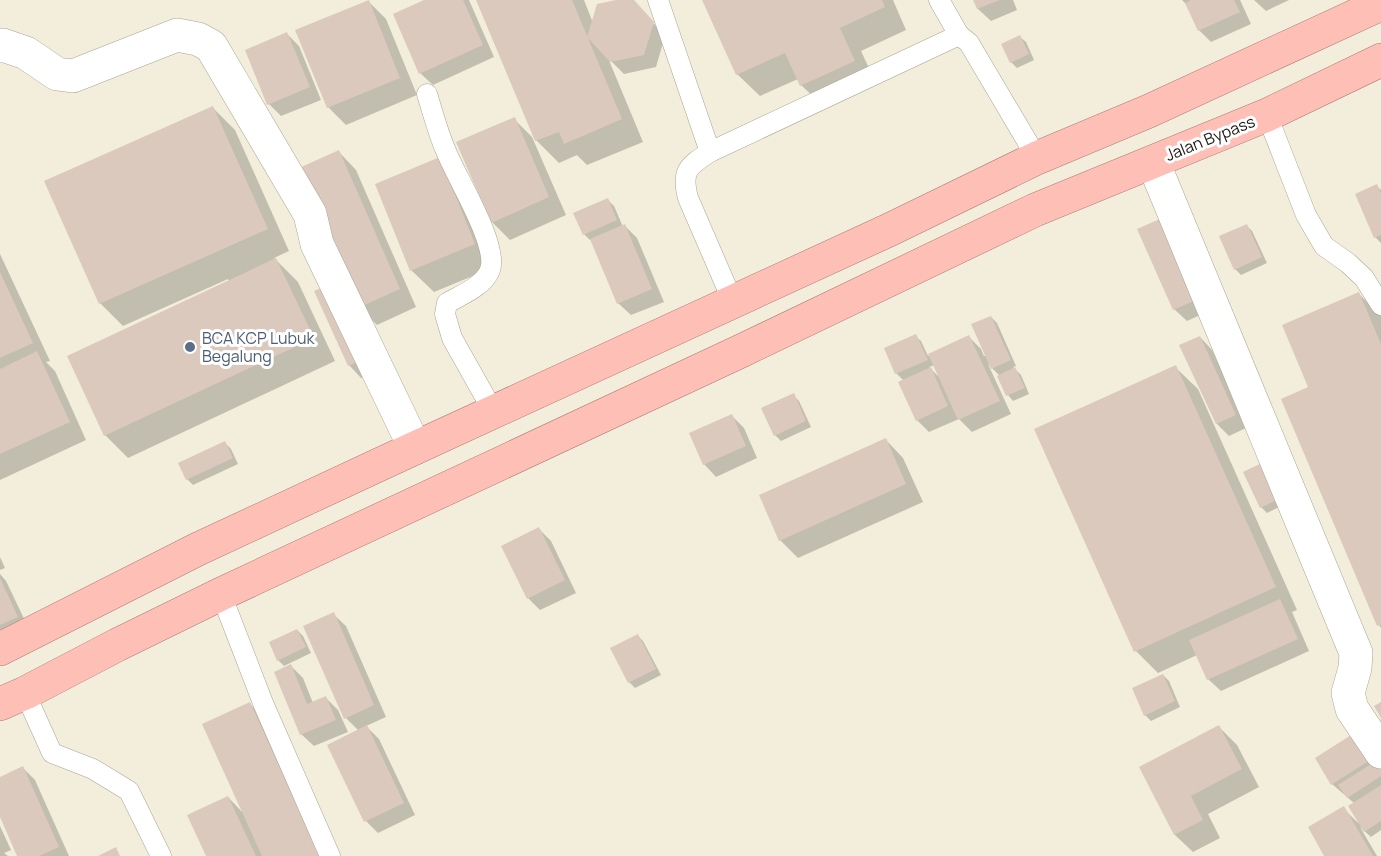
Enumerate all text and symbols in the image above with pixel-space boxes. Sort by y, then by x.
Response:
street label: Jalan Bypass [1162,110,1258,166]
place label: BCA KCP Lubuk Begalung [202,327,316,367]
marker: BCA KCP Lubuk Begalung [183,340,197,354]

